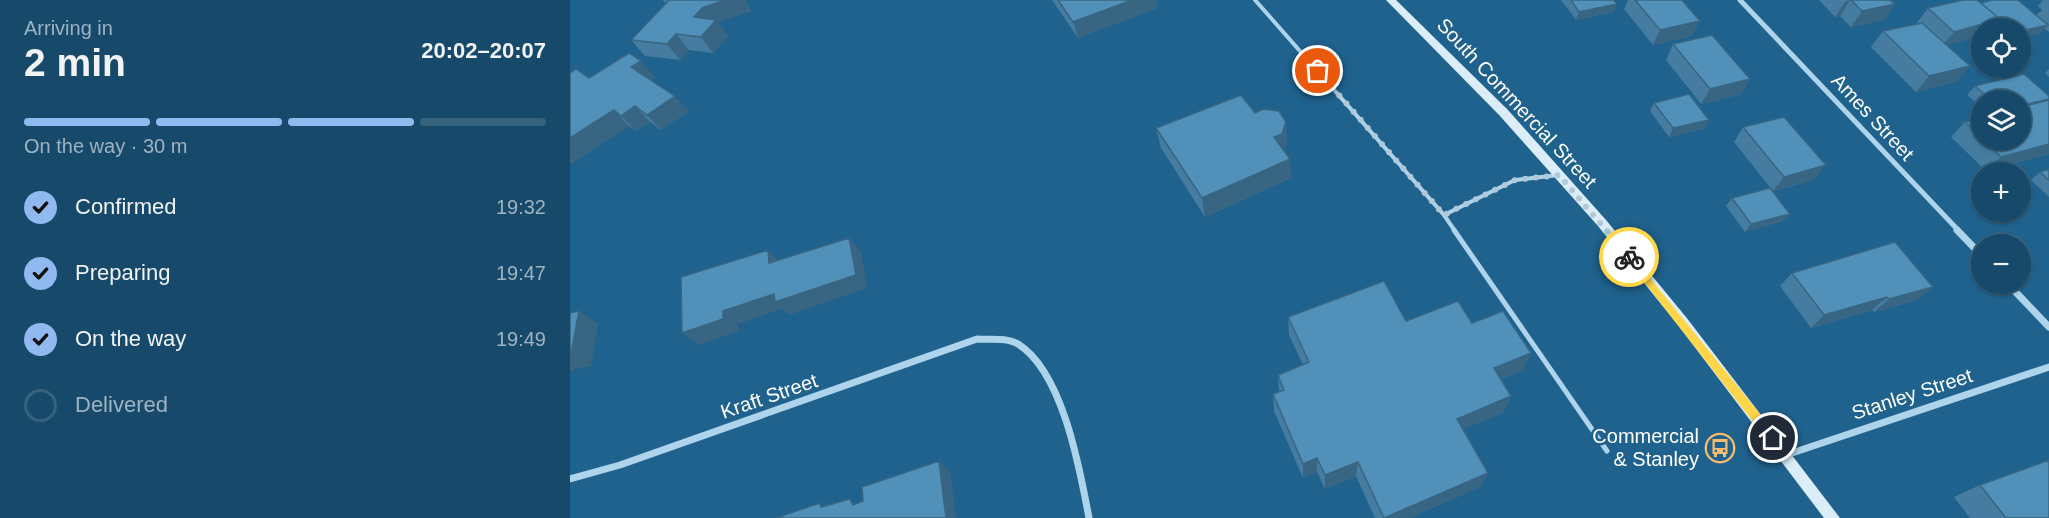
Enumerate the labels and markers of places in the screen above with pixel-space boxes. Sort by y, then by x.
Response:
pin [1292,45,1343,96]
pin [1747,412,1798,463]
place label: Commercial & Stanley [1592,425,1699,470]
bus stop icon: Commercial & Stanley [1704,432,1736,464]

